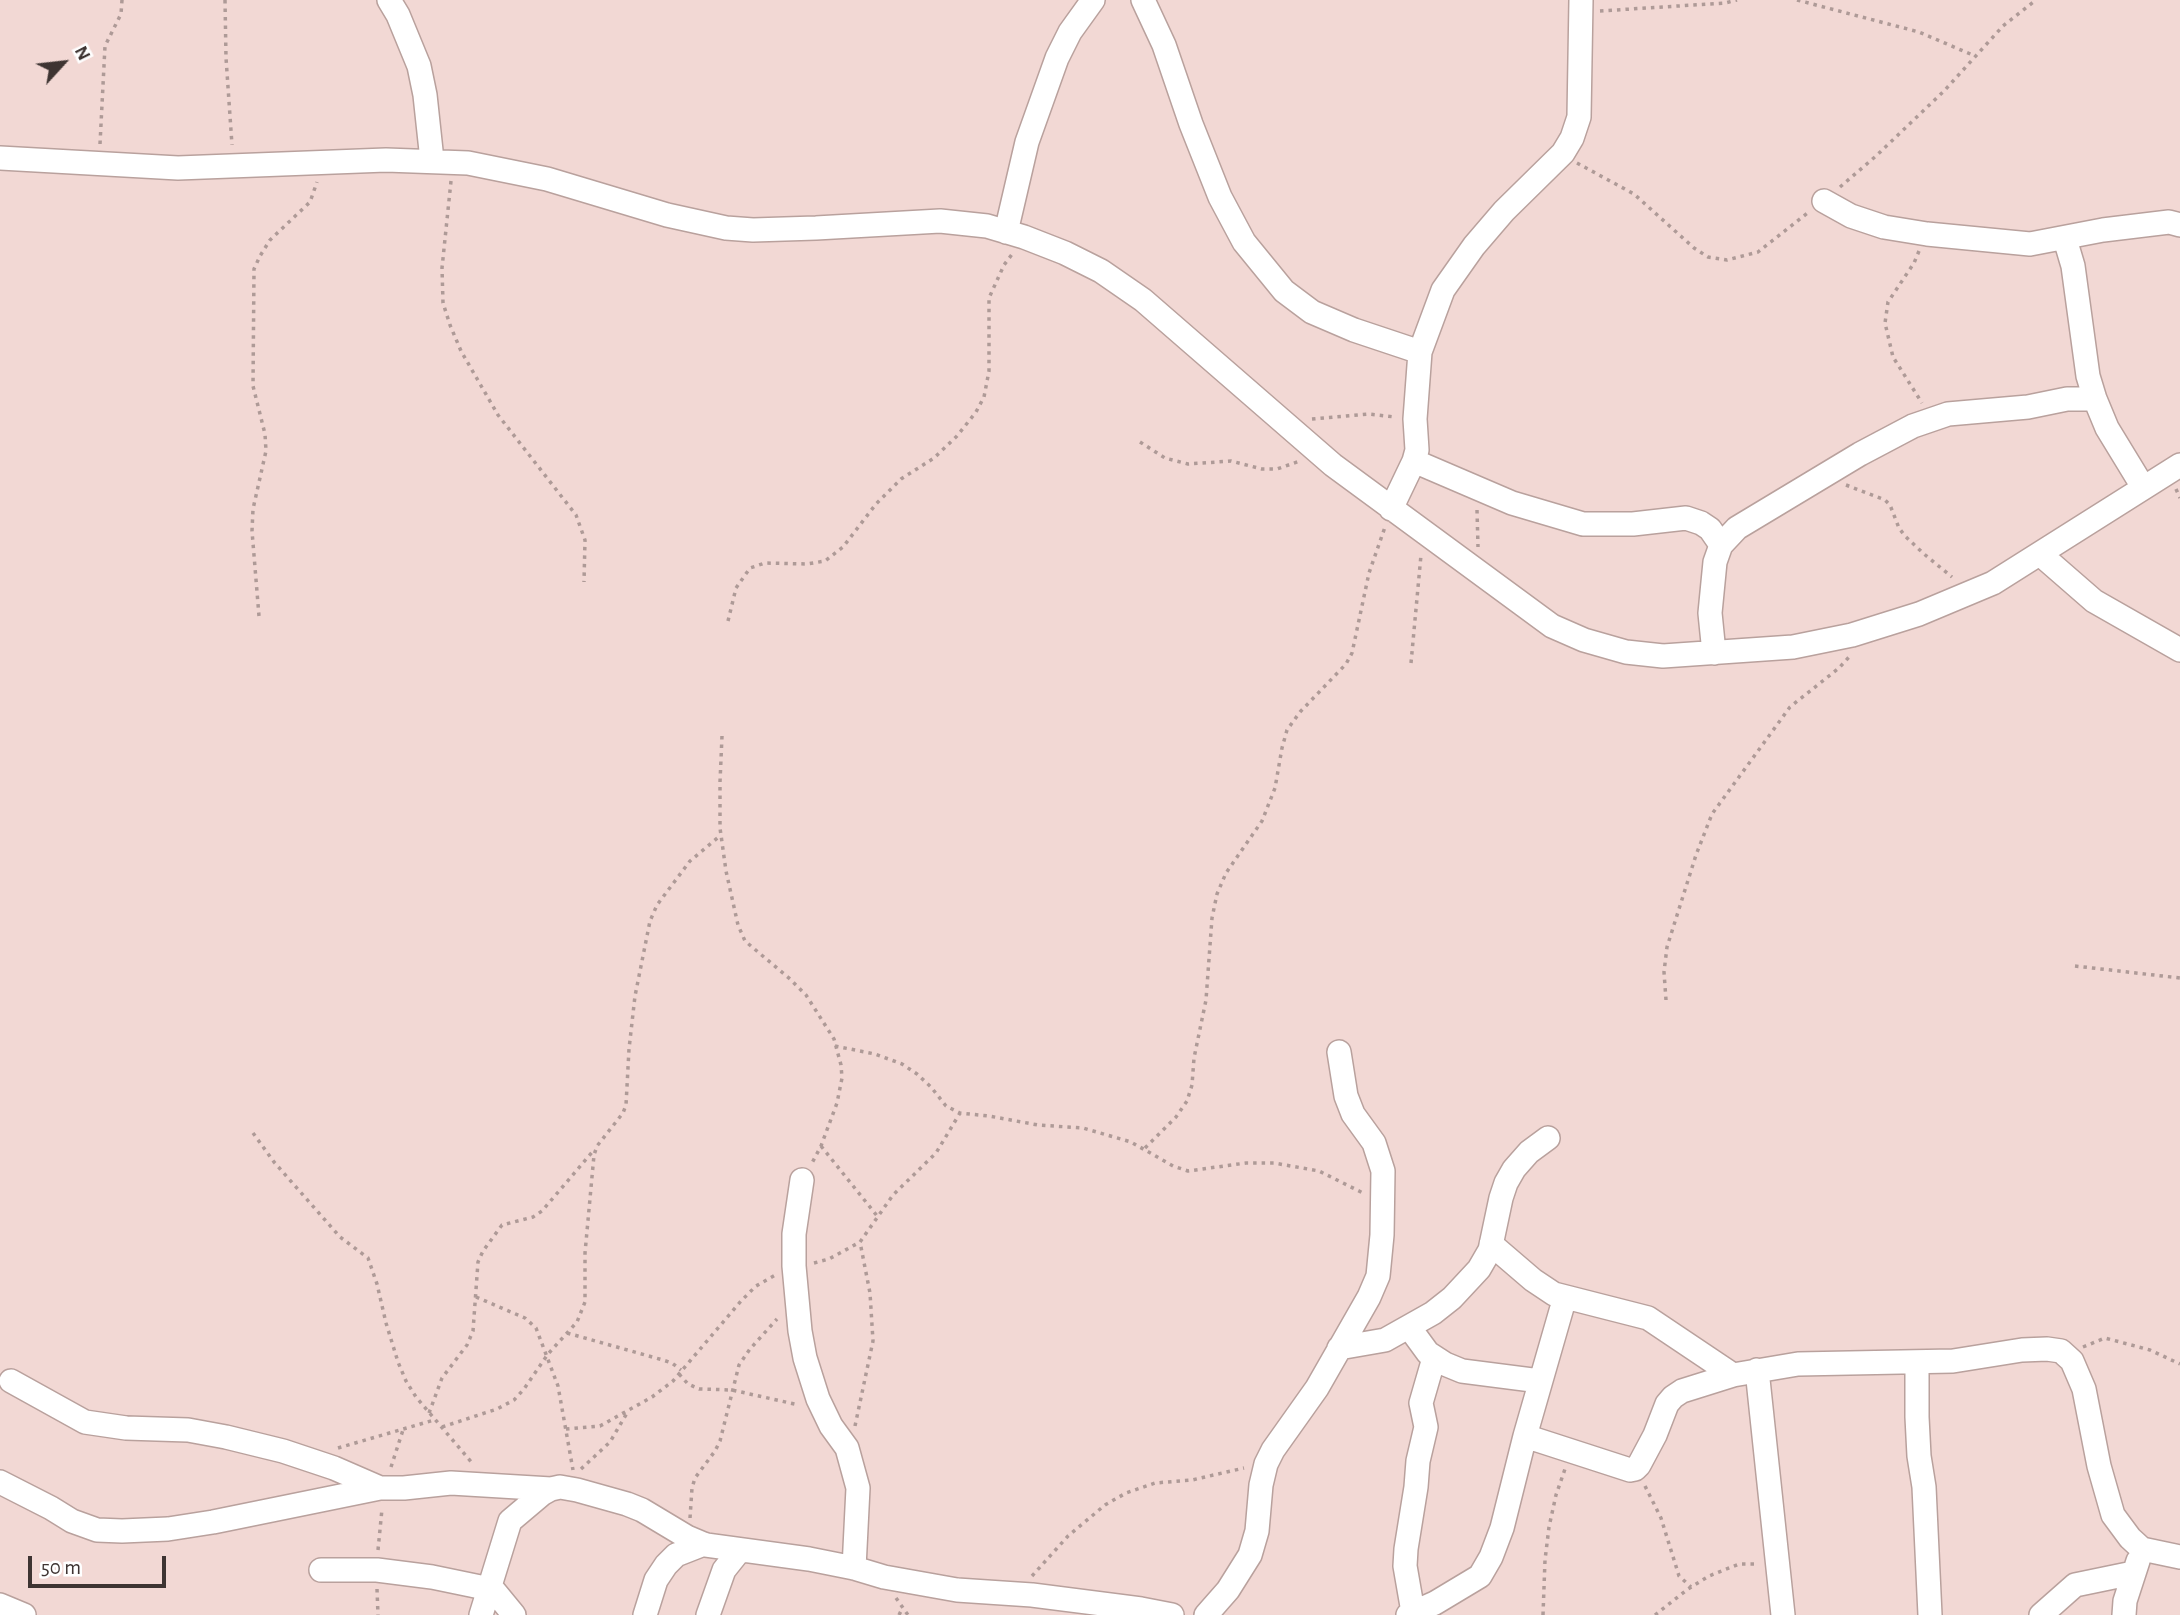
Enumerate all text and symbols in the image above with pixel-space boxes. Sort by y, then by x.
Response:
north arrow [28,28,98,98]
text: N [71,43,94,63]
scale bar [32,1542,170,1586]
text: 50 m [41,1557,81,1578]

